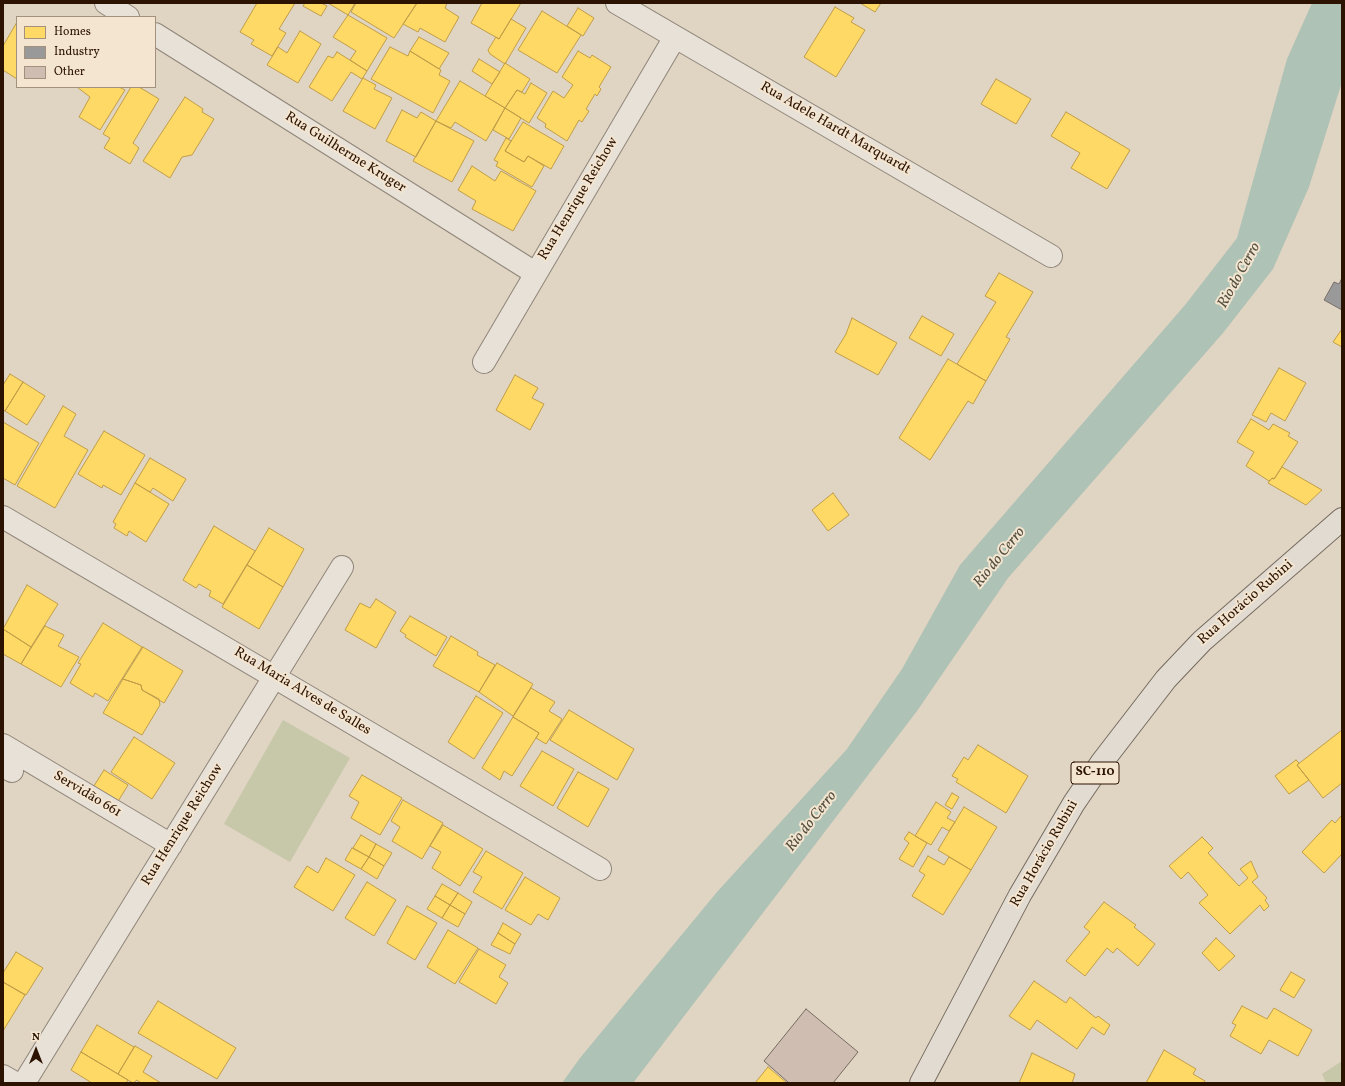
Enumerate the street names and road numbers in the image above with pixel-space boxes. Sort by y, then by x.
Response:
street label: Rua Adele Hardt Marquardt [757,79,913,179]
street label: Rua Guilherme Kruger [281,109,409,197]
street label: Rua Henrique Reichow [536,135,622,263]
street label: Rua Horácio Rubini [1195,557,1297,649]
street label: Rua Maria Alves de Salles [230,644,374,740]
street label: Rua Henrique Reichow [139,761,227,889]
road number: SC-110 [1071,762,1119,784]
street label: Servidão 661 [50,768,124,822]
street label: Rua Horácio Rubini [1008,798,1082,910]

